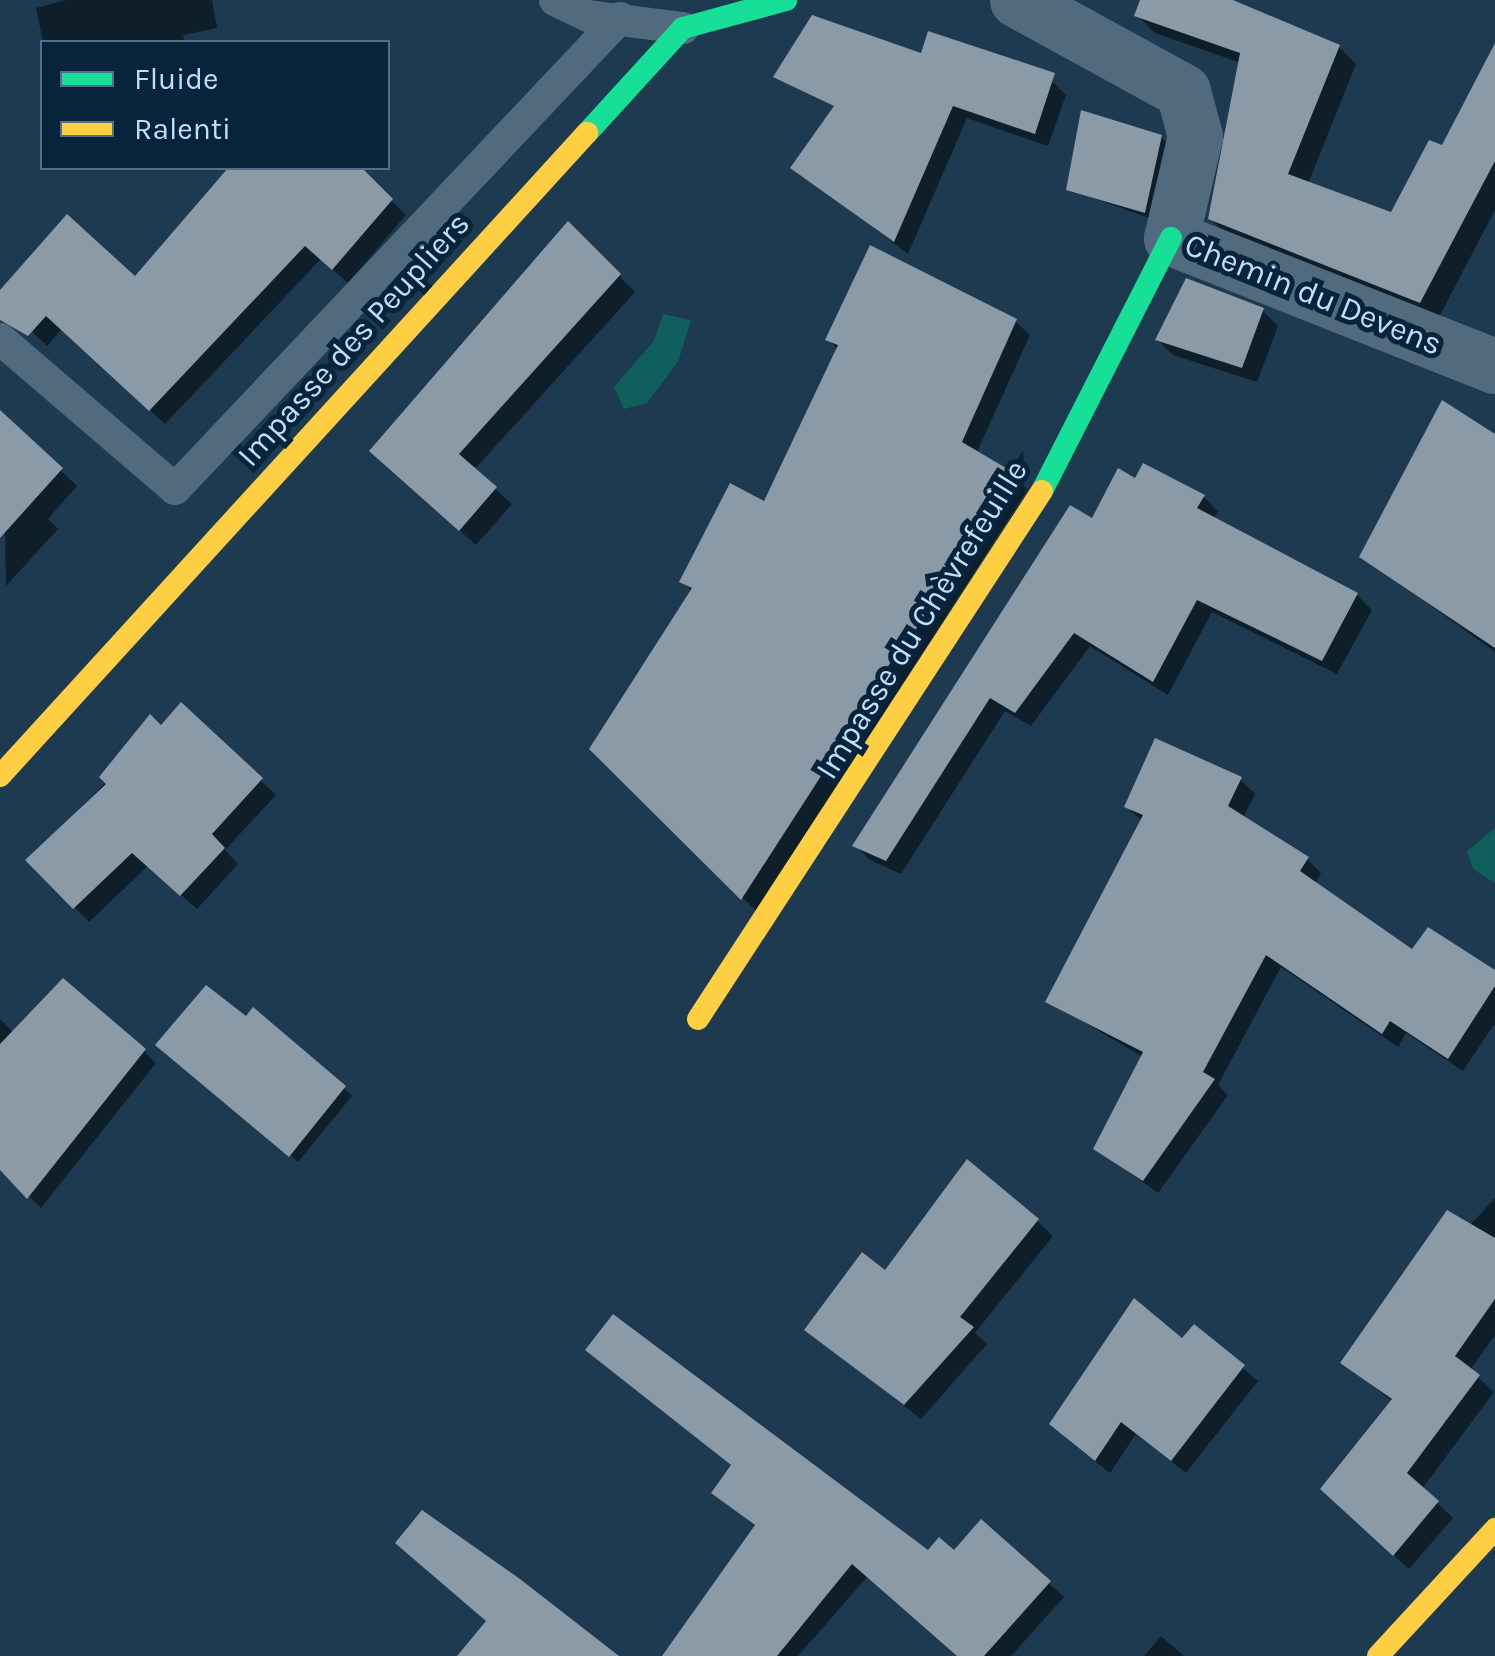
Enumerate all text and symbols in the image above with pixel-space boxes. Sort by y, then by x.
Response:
legend [40,40,390,170]
text: Fluide [134,61,218,97]
text: Ralenti [134,111,231,147]
street label: Impasse des Peupliers [230,205,478,475]
street label: Chemin du Devens [1179,226,1447,364]
street label: Impasse du Chèvrefeuille [808,453,1036,787]

